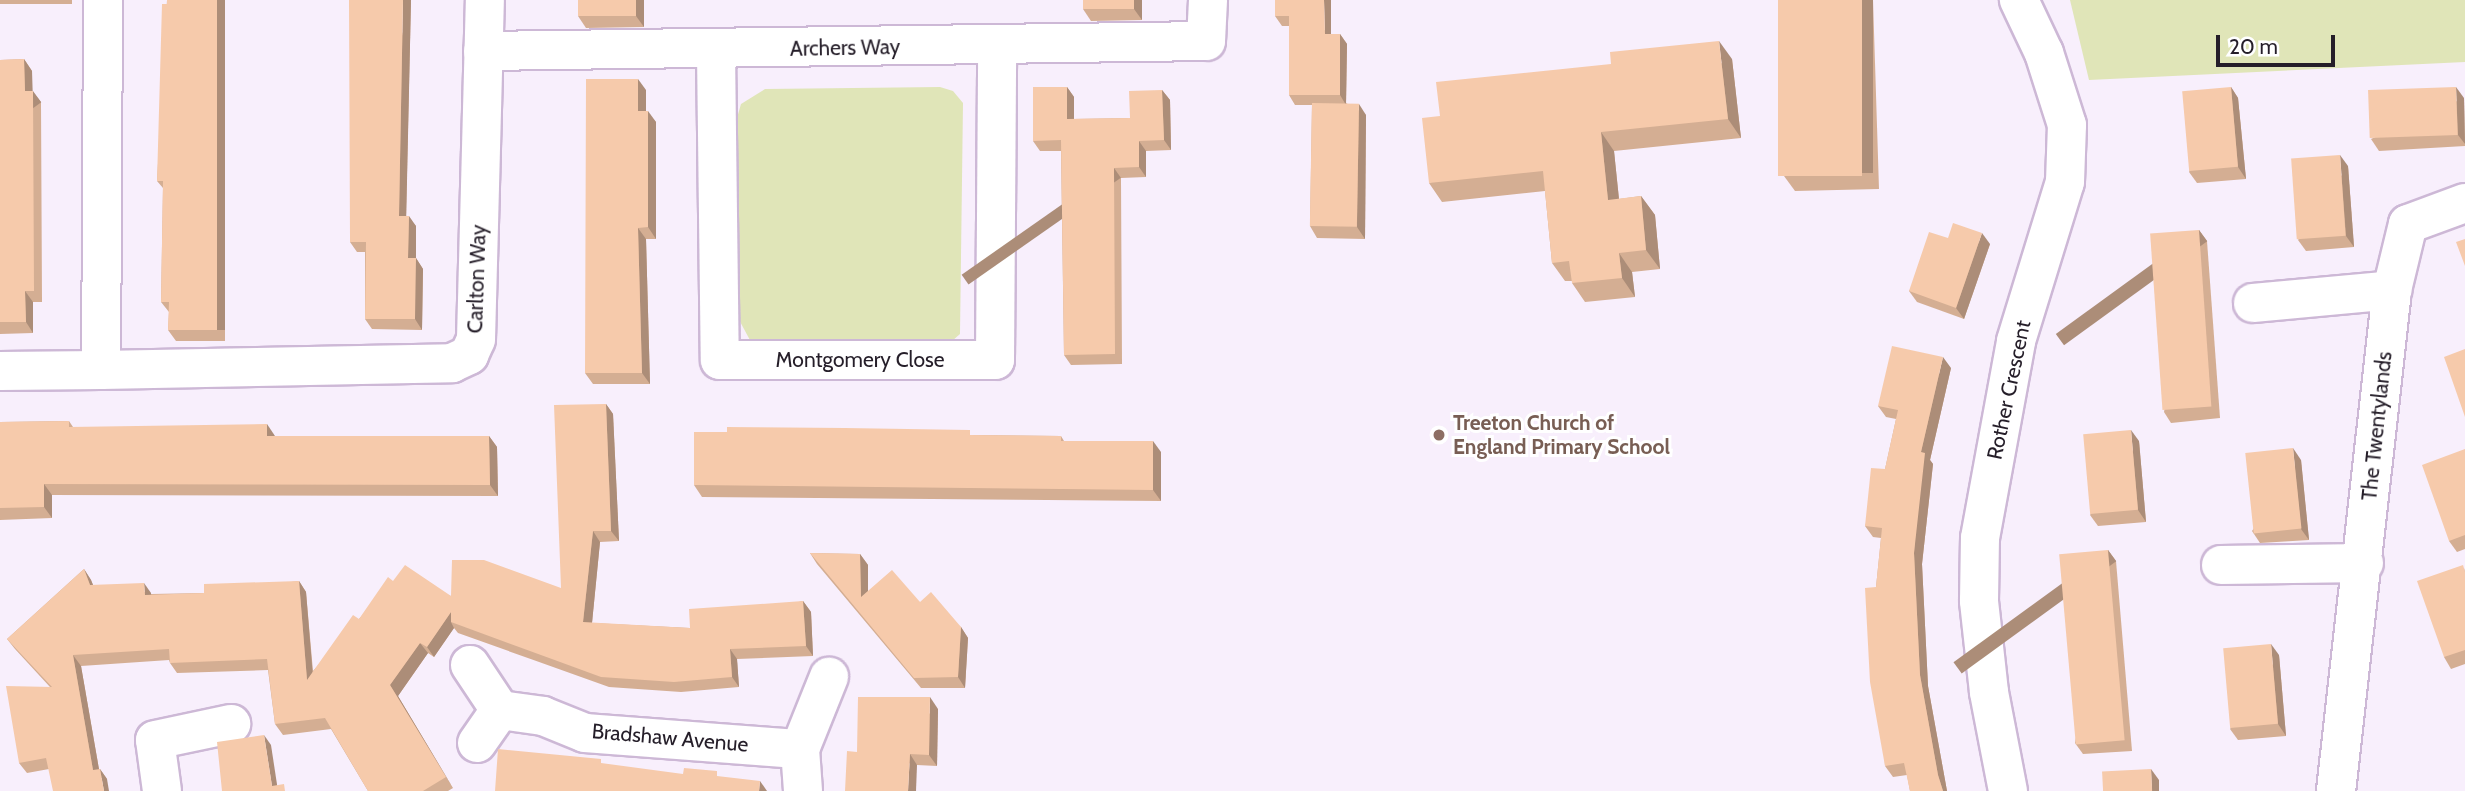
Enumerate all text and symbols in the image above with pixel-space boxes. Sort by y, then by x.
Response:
scale bar [2220,21,2339,65]
street label: Archers Way [790,34,900,62]
text: 20 m [2229,34,2278,59]
street label: Carlton Way [463,224,491,334]
street label: Rother Crescent [1982,318,2036,462]
street label: Montgomery Close [776,347,944,373]
street label: The Twentylands [2357,350,2397,502]
place label: Treeton Church of England Primary School [1453,410,1670,460]
marker: Treeton Church of England Primary School [1431,427,1447,443]
street label: Bradshaw Avenue [591,719,749,757]

